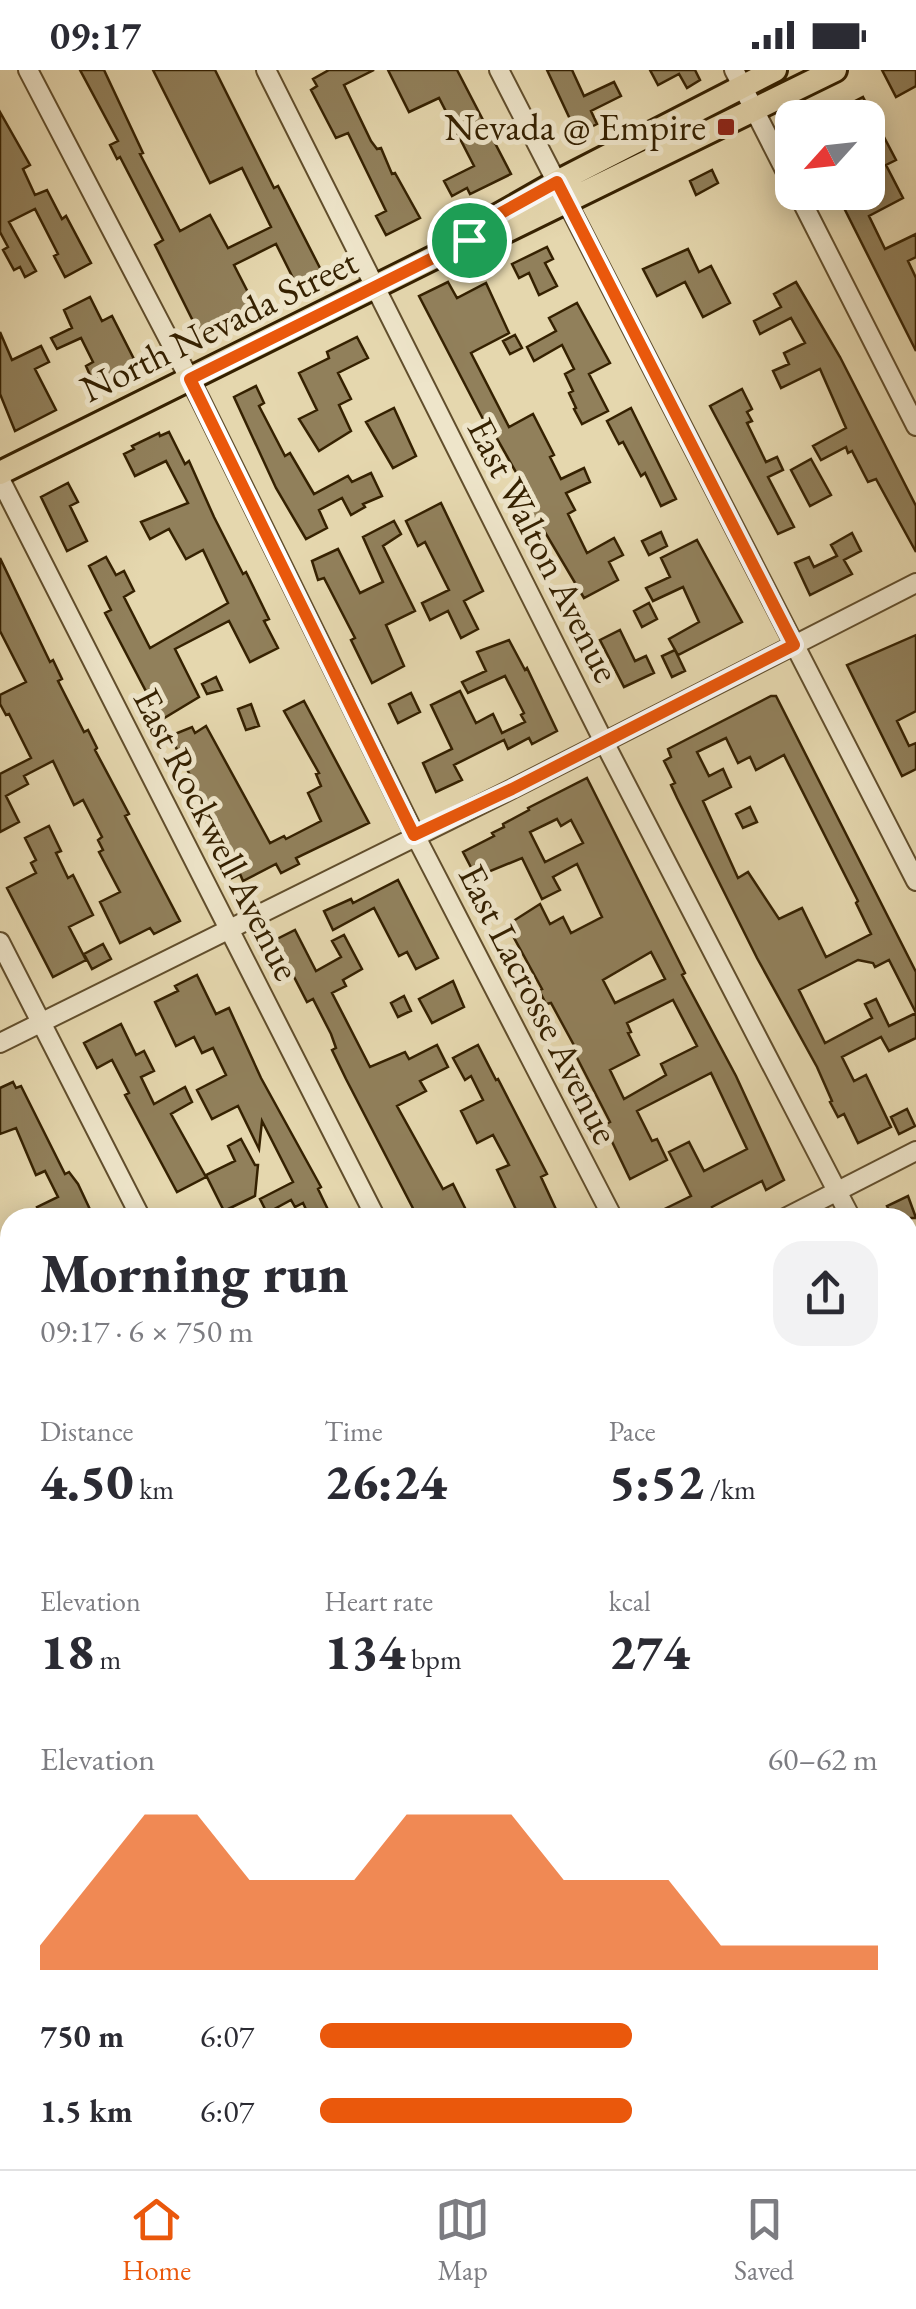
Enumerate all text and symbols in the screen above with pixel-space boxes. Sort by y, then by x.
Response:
text: 09:17 [50,11,141,60]
north arrow [775,100,885,210]
map controls [775,100,885,210]
place label: Nevada @ Empire [444,102,706,151]
marker: Nevada @ Empire [715,116,737,138]
pin [427,198,512,283]
icon: arrive [442,213,497,268]
street label: North Nevada Street [72,236,365,413]
street label: East Walton Avenue [457,409,632,690]
street label: East Rockwell Avenue [123,679,312,988]
street label: East Lacrosse Avenue [448,856,631,1152]
text: Morning run [40,1237,349,1308]
button: share [773,1241,878,1346]
text: 09:17 · 6 × 750 m [40,1310,253,1352]
text: Distance [40,1413,134,1449]
text: Time [324,1413,383,1449]
text: Pace [609,1413,656,1449]
text: 4.50 [40,1449,134,1514]
text: 26:24 [324,1449,447,1514]
text: 5:52 [609,1449,704,1514]
text: km [134,1471,174,1507]
text: /km [704,1471,756,1507]
text: Elevation [40,1583,141,1619]
text: Heart rate [324,1583,433,1619]
text: kcal [609,1583,651,1619]
text: 18 [40,1619,94,1684]
text: 134 [324,1619,405,1684]
text: 274 [609,1619,690,1684]
text: m [94,1641,121,1677]
text: bpm [405,1641,462,1677]
text: Elevation [40,1738,155,1780]
text: 60–62 m [768,1738,878,1780]
text: 750 m [40,2015,124,2057]
text: 6:07 [200,2015,254,2057]
text: 1.5 km [40,2090,133,2132]
text: 6:07 [200,2090,254,2132]
tab: Home [122,2192,191,2288]
tab: Map [435,2192,490,2288]
tab: Saved [734,2192,794,2288]

